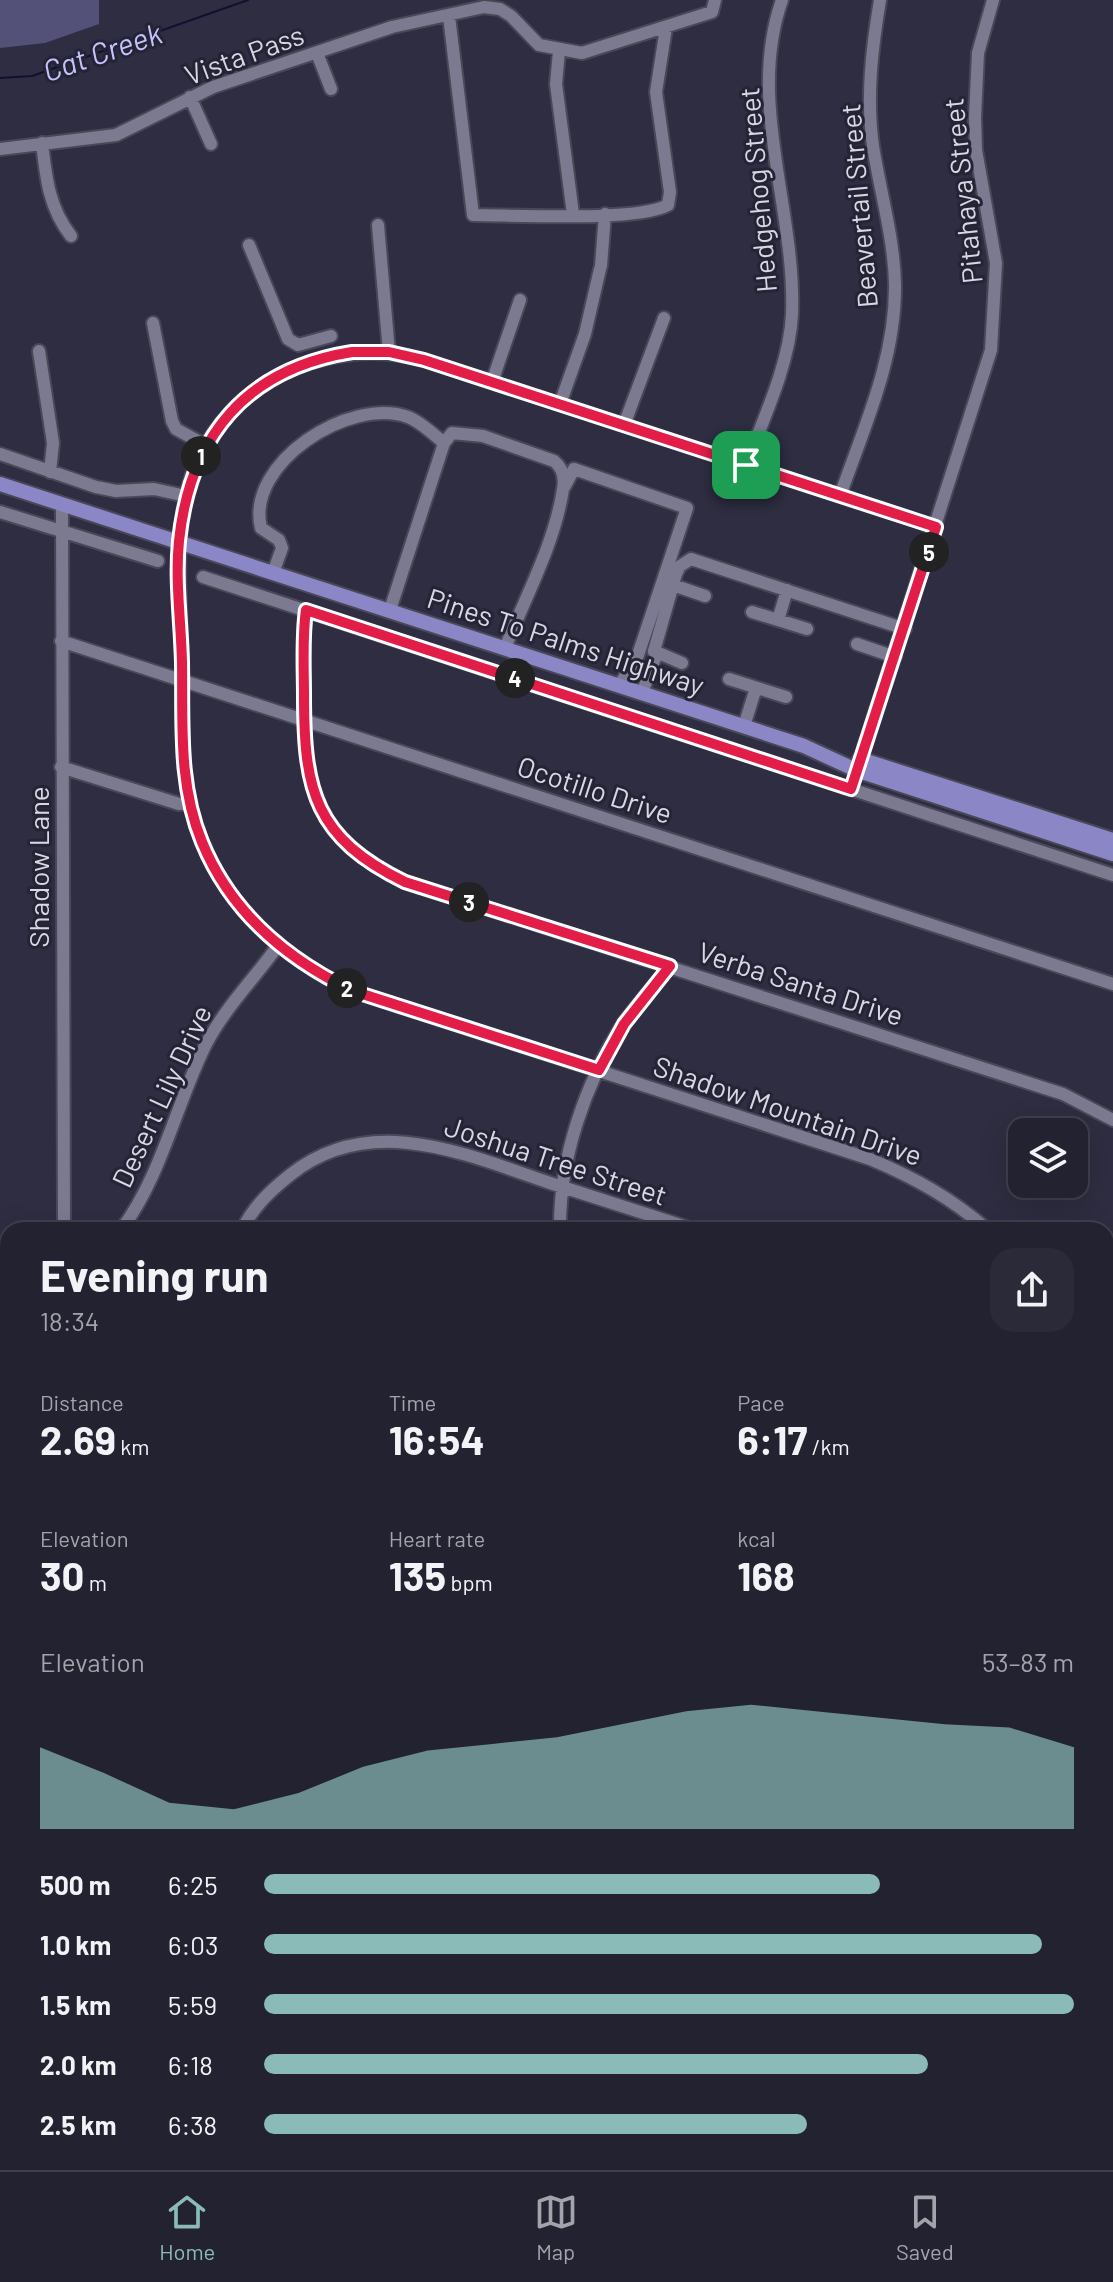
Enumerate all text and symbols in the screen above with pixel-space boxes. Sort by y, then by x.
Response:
water label: Cat Creek [38,14,167,88]
street label: Vista Pass [180,17,308,91]
street label: Hedgehog Street [731,86,783,294]
street label: Pitahaya Street [935,97,989,285]
street label: Beavertail Street [832,102,884,310]
pin [712,431,780,499]
pin: 1 [181,436,221,476]
text: 1 [197,443,205,469]
icon: arrive [724,443,768,487]
pin: 5 [909,532,949,572]
text: 5 [923,539,935,565]
street label: Pines To Palms Highway [423,580,709,702]
pin: 4 [495,658,535,698]
text: 4 [508,665,522,691]
street label: Ocotillo Drive [513,748,677,830]
street label: Shadow Lane [21,786,55,948]
pin: 3 [449,882,489,922]
text: 3 [463,889,475,915]
street label: Verba Santa Drive [694,934,908,1032]
pin: 2 [327,968,367,1008]
text: 2 [341,975,353,1001]
street label: Desert Lily Drive [104,999,218,1193]
street label: Shadow Mountain Drive [649,1048,927,1172]
street label: Joshua Tree Street [441,1108,671,1212]
map controls [1008,1118,1088,1198]
button: layers [1008,1118,1088,1198]
text: Evening run [40,1248,269,1301]
button: share [990,1248,1074,1332]
text: 18:34 [40,1305,99,1336]
text: Distance [40,1389,124,1415]
text: Time [389,1389,436,1415]
text: Pace [737,1389,785,1415]
text: 2.69 [40,1415,116,1463]
text: 16:54 [389,1415,485,1463]
text: 6:17 [737,1415,807,1463]
text: km [116,1433,150,1459]
text: /km [807,1433,850,1459]
text: Elevation [40,1525,129,1551]
text: Heart rate [389,1525,485,1551]
text: kcal [737,1525,776,1551]
text: 30 [40,1551,84,1599]
text: 135 [389,1551,446,1599]
text: 168 [737,1551,795,1599]
text: m [84,1569,107,1595]
text: bpm [446,1569,493,1595]
text: Elevation [40,1646,145,1677]
text: 53–83 m [982,1646,1074,1677]
text: 500 m [40,1869,111,1900]
text: 6:25 [168,1869,218,1900]
text: 1.0 km [40,1929,111,1960]
text: 6:03 [168,1929,218,1960]
text: 1.5 km [40,1989,111,2020]
text: 5:59 [168,1989,217,2020]
text: 2.0 km [40,2049,117,2080]
text: 6:18 [168,2049,213,2080]
text: 2.5 km [40,2109,116,2140]
text: 6:38 [168,2109,217,2140]
tab: Home [159,2190,215,2264]
tab: Map [534,2190,578,2264]
tab: Saved [896,2190,954,2264]

